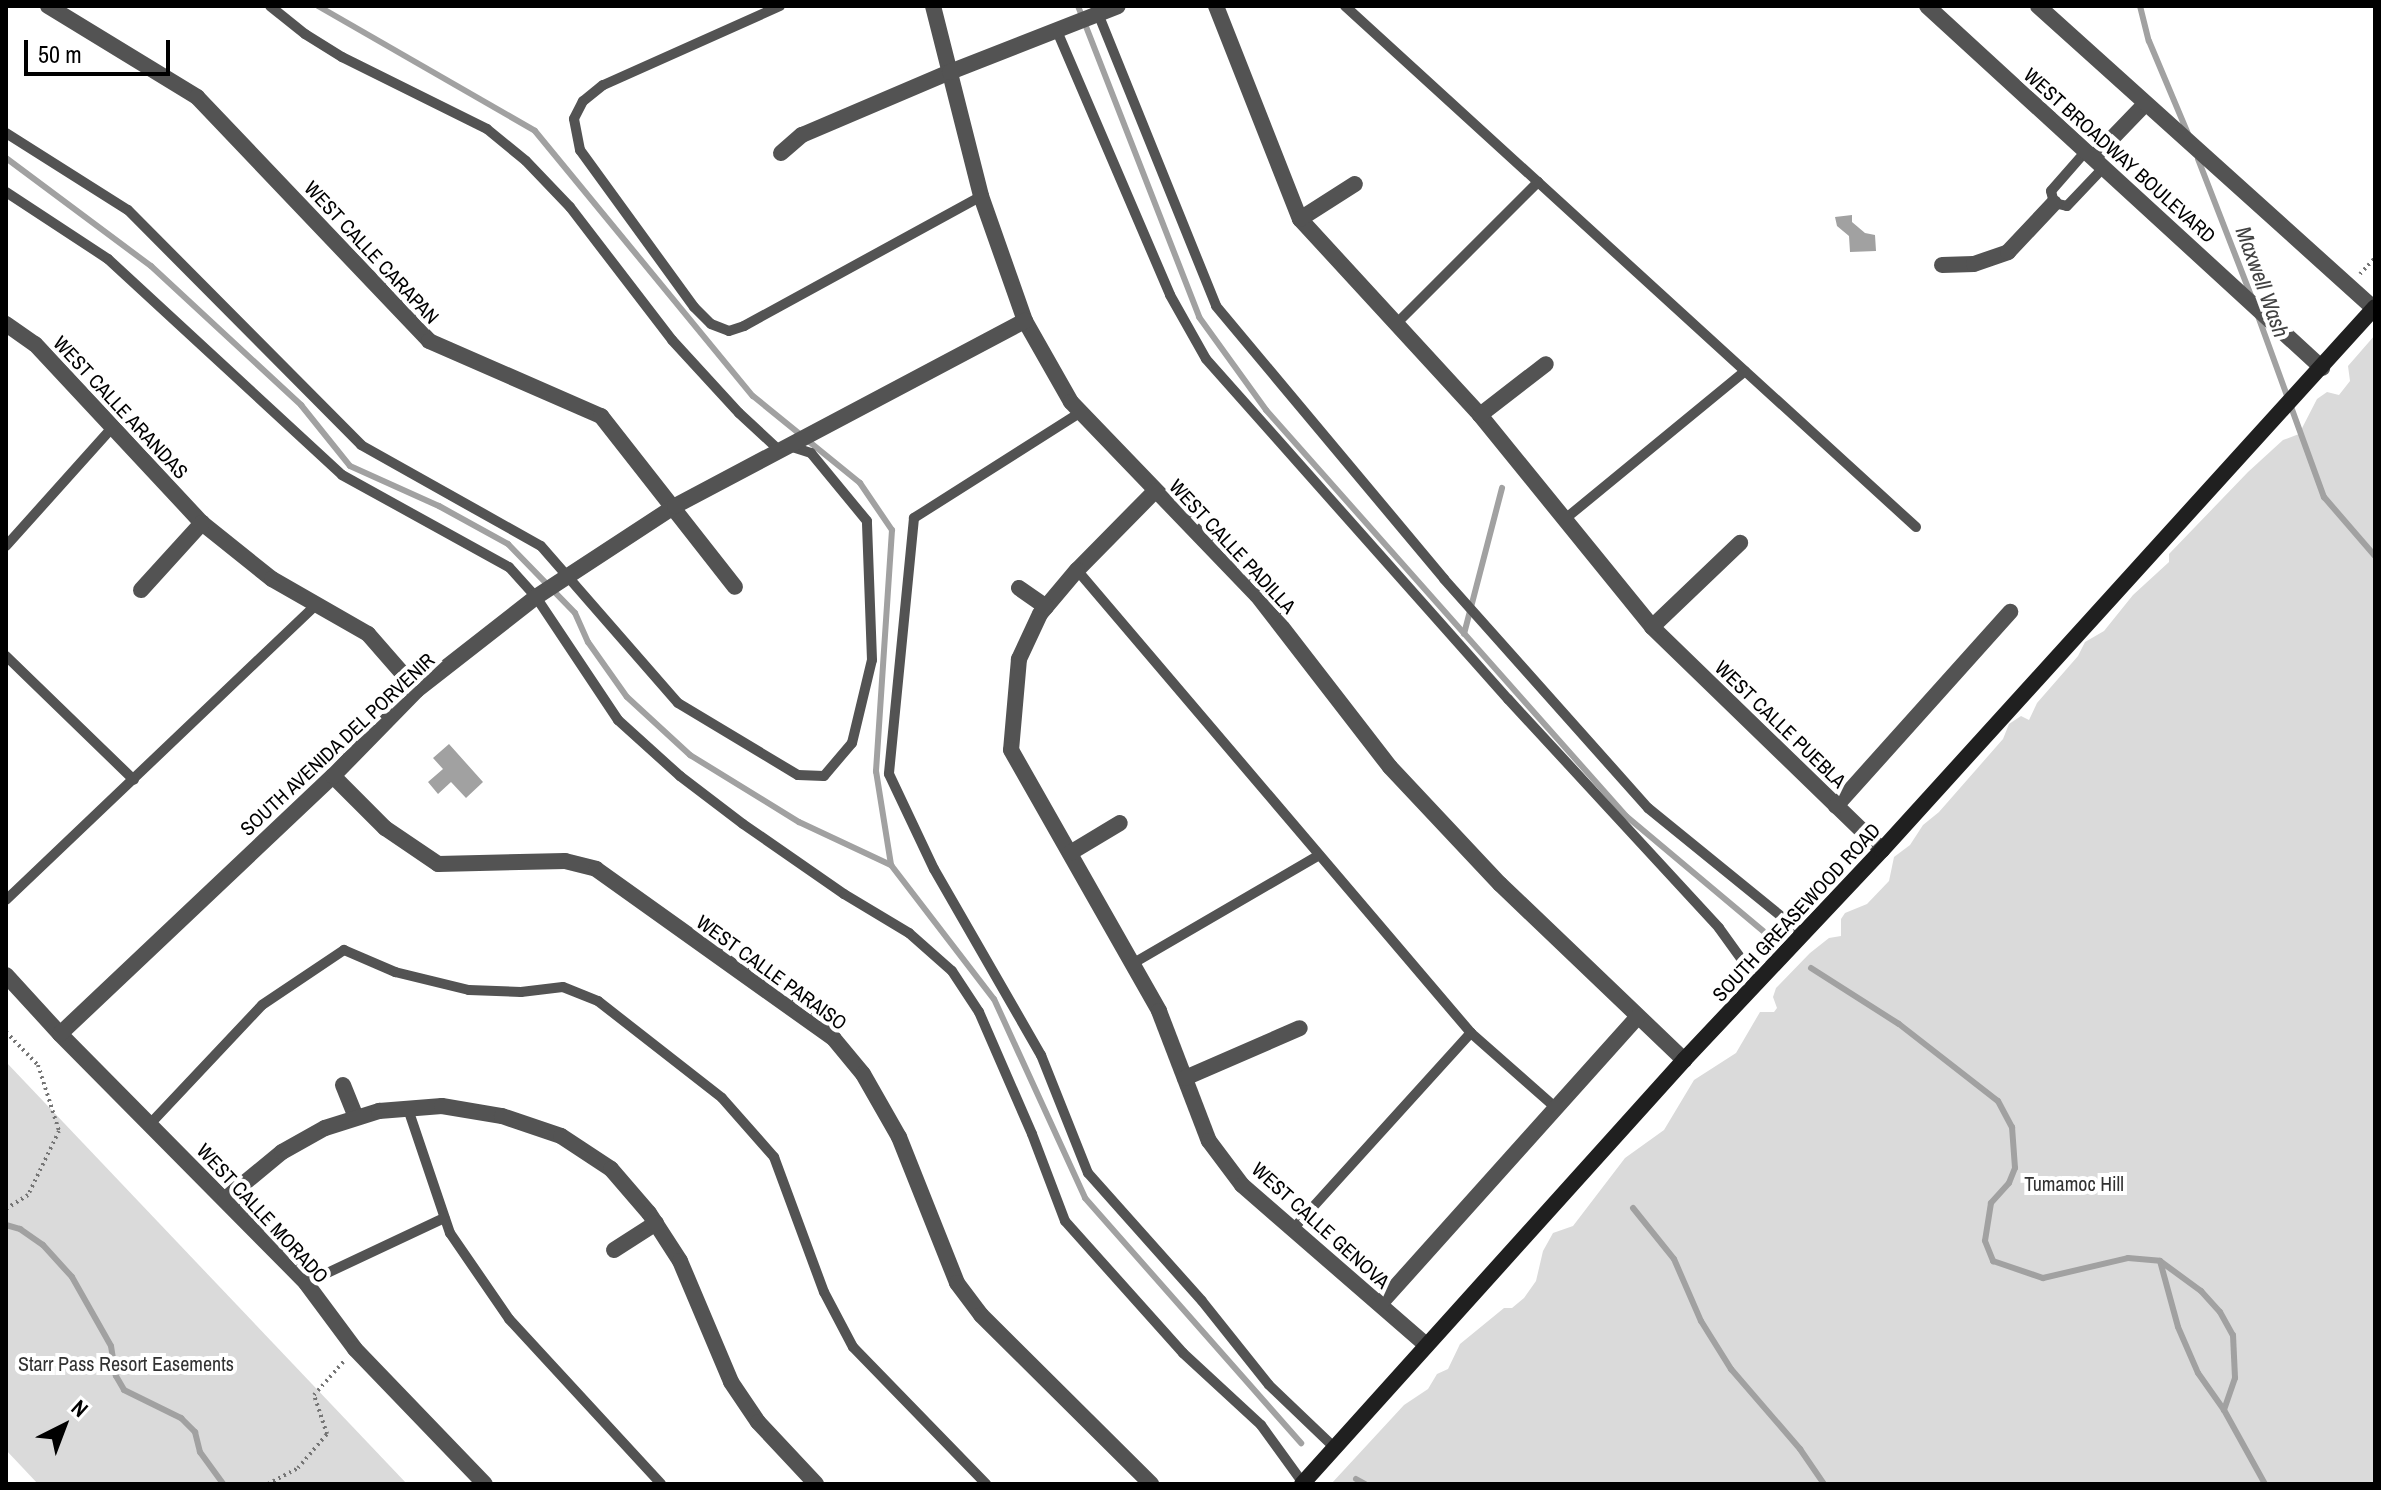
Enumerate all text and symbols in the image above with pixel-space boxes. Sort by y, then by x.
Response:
scale bar [28,24,174,74]
text: 50 m [38,38,82,70]
street label: WEST BROADWAY BOULEVARD [2019,62,2221,248]
street label: WEST CALLE CARAPAN [300,176,444,328]
water label: Maxwell Wash [2230,223,2294,341]
street label: WEST CALLE ARANDAS [48,330,194,484]
street label: WEST CALLE PADILLA [1165,474,1301,618]
street label: SOUTH AVENIDA DEL PORVENIR [234,647,440,841]
street label: WEST CALLE PUEBLA [1710,655,1852,793]
street label: SOUTH GREASEWOOD ROAD [1707,818,1885,1006]
street label: WEST CALLE PARAISO [692,909,852,1035]
street label: WEST CALLE MORADO [192,1138,334,1288]
street label: WEST CALLE GENOVA [1247,1157,1395,1293]
park label: Tumamoc Hill [2024,1171,2124,1195]
park label: Starr Pass Resort Easements [18,1351,234,1375]
north arrow [24,1386,104,1466]
text: N [65,1393,95,1424]

